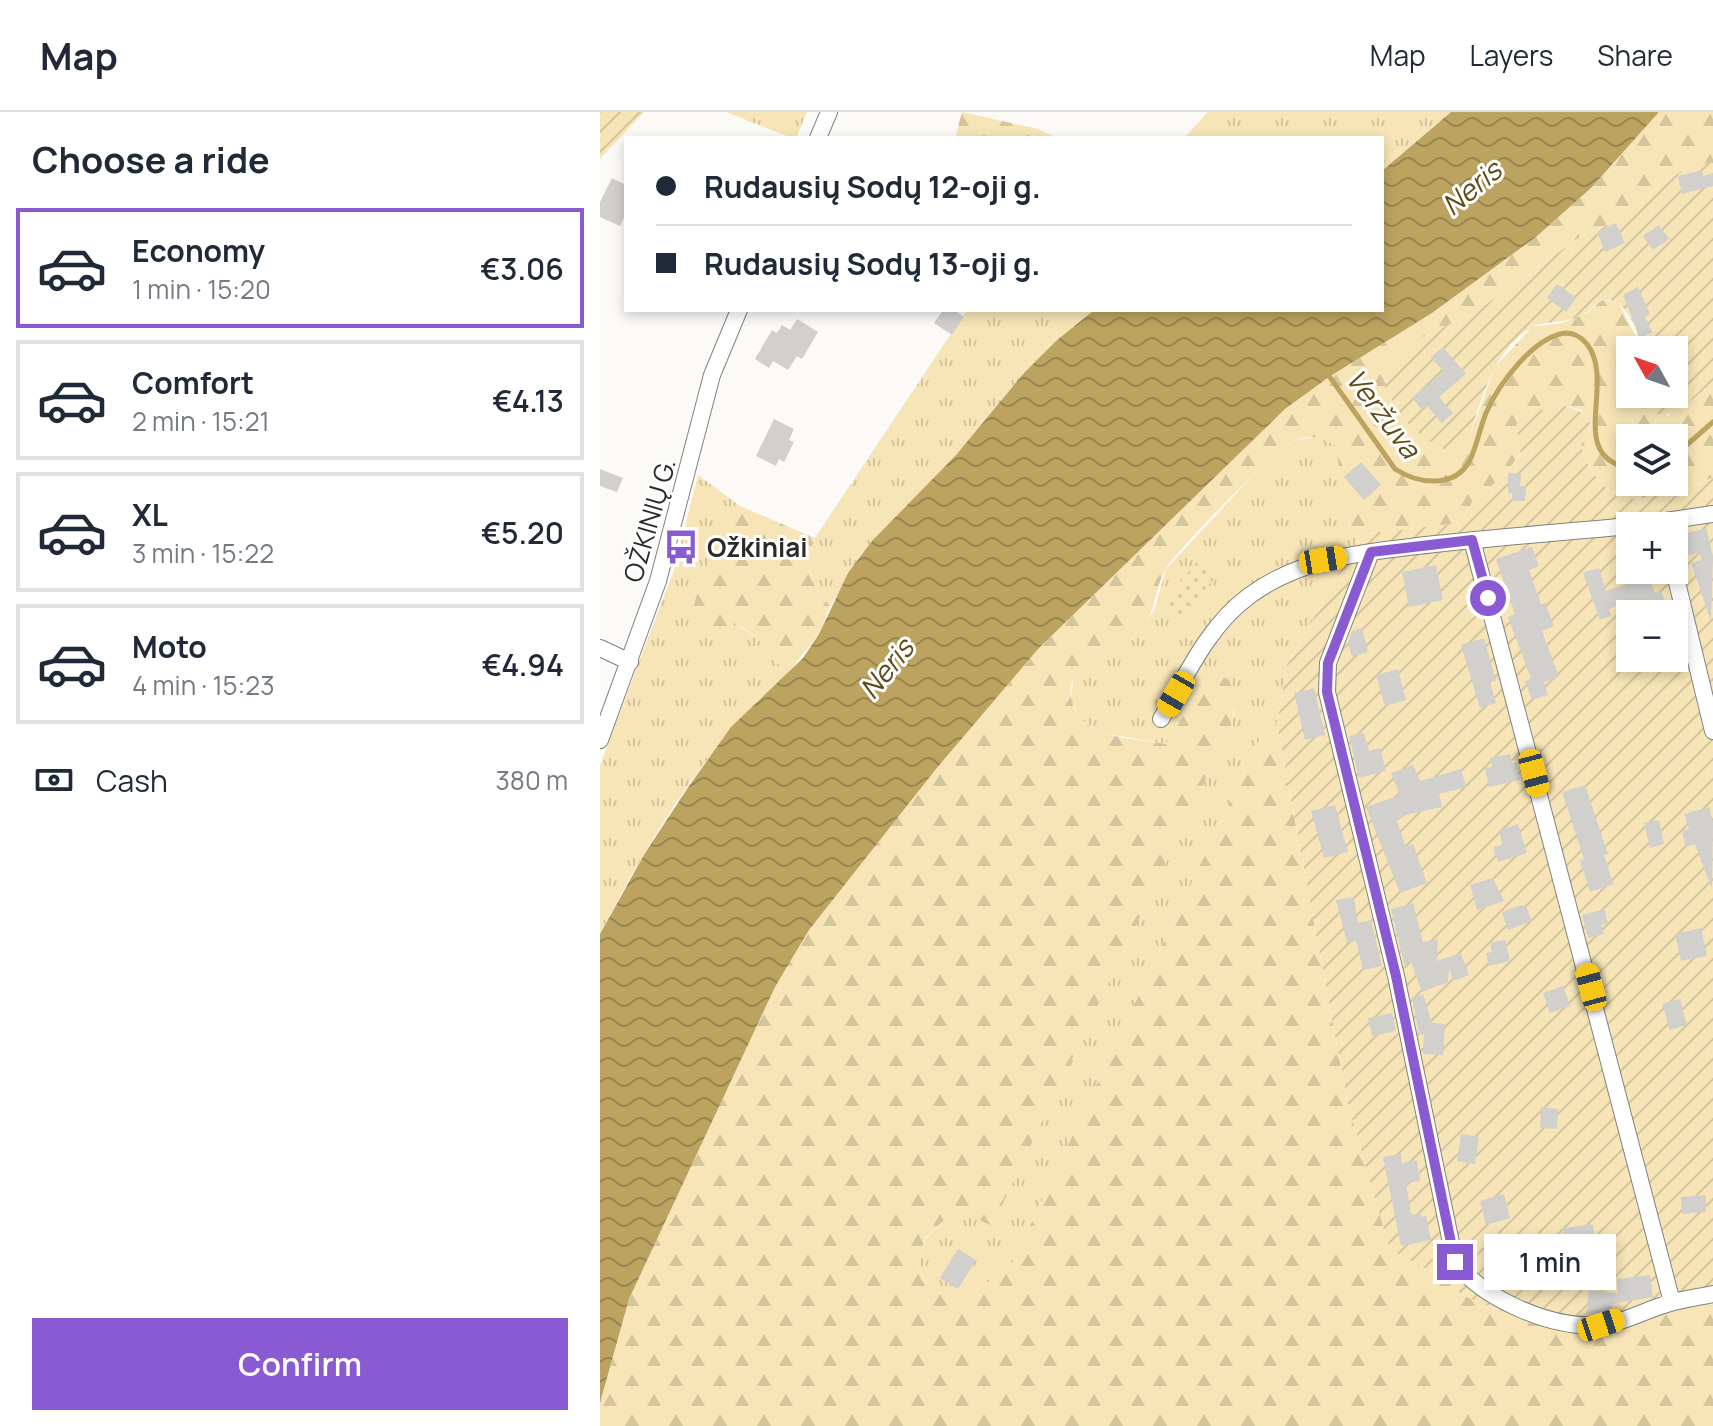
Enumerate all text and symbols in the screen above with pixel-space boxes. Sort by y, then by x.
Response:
text: Map [40,29,118,81]
text: Map [1370,36,1426,74]
text: Layers [1470,36,1553,74]
text: Share [1597,36,1673,74]
text: Choose a ride [32,135,270,184]
water label: Neris [1433,149,1511,223]
text: Rudausių Sodų 12-oji g. [704,166,1041,207]
text: Economy [132,230,265,271]
icon: car [36,232,108,304]
text: Rudausių Sodų 13-oji g. [704,243,1040,284]
text: €3.06 [480,248,564,289]
text: 1 min · 15:20 [132,271,271,307]
north arrow [1616,336,1688,408]
map controls [1616,336,1688,672]
water label: Veržuva [1338,361,1431,466]
text: Comfort [132,362,254,403]
icon: car [36,364,108,436]
text: €4.13 [492,380,564,421]
text: 2 min · 15:21 [132,403,270,439]
button: layers [1616,424,1688,496]
street label: OŽKINIŲ G. [614,454,684,586]
text: XL [132,494,168,535]
icon: car [36,496,108,568]
text: €5.20 [481,512,564,553]
button: + [1616,512,1688,584]
bus stop icon: Ožkiniai [662,528,700,566]
place label: Ožkiniai [707,529,807,565]
text: 3 min · 15:22 [132,535,274,571]
car [1297,544,1349,576]
route start [1470,580,1506,616]
button: − [1616,600,1688,672]
text: Moto [132,626,207,667]
icon: car [36,628,108,700]
water label: Neris [850,628,923,706]
text: €4.94 [482,644,564,685]
text: 4 min · 15:23 [132,667,275,703]
car [1154,667,1198,721]
car [1516,747,1552,799]
icon: cash [32,758,76,802]
text: Cash [96,760,168,801]
text: 380 m [495,762,568,798]
car [1573,961,1609,1013]
callout: 1 min [1483,1234,1615,1290]
route end [1437,1244,1473,1280]
text: 1 min [1519,1244,1581,1280]
car [1574,1306,1628,1344]
button: Confirm [32,1318,568,1410]

